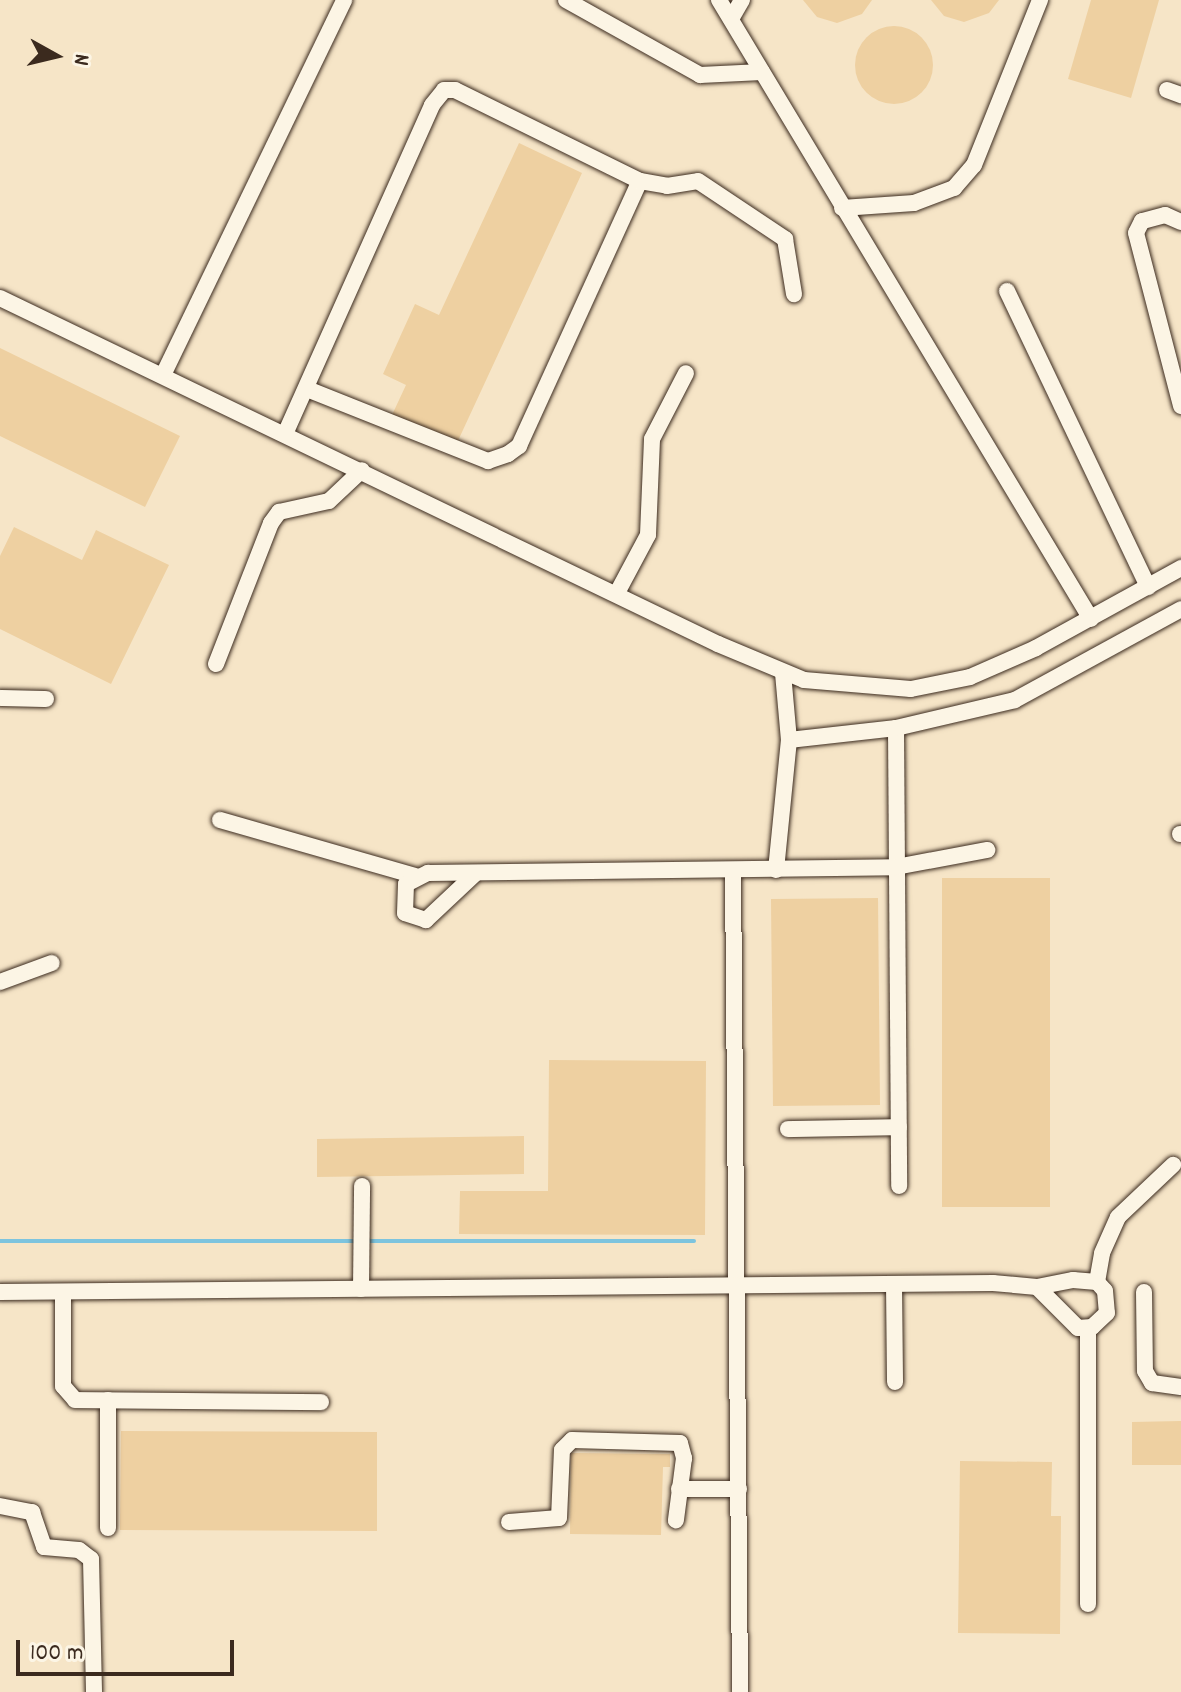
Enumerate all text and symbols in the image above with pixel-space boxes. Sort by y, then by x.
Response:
north arrow [16,16,96,96]
text: N [64,52,96,67]
scale bar [20,1624,238,1674]
text: 100 m [30,1637,83,1671]

